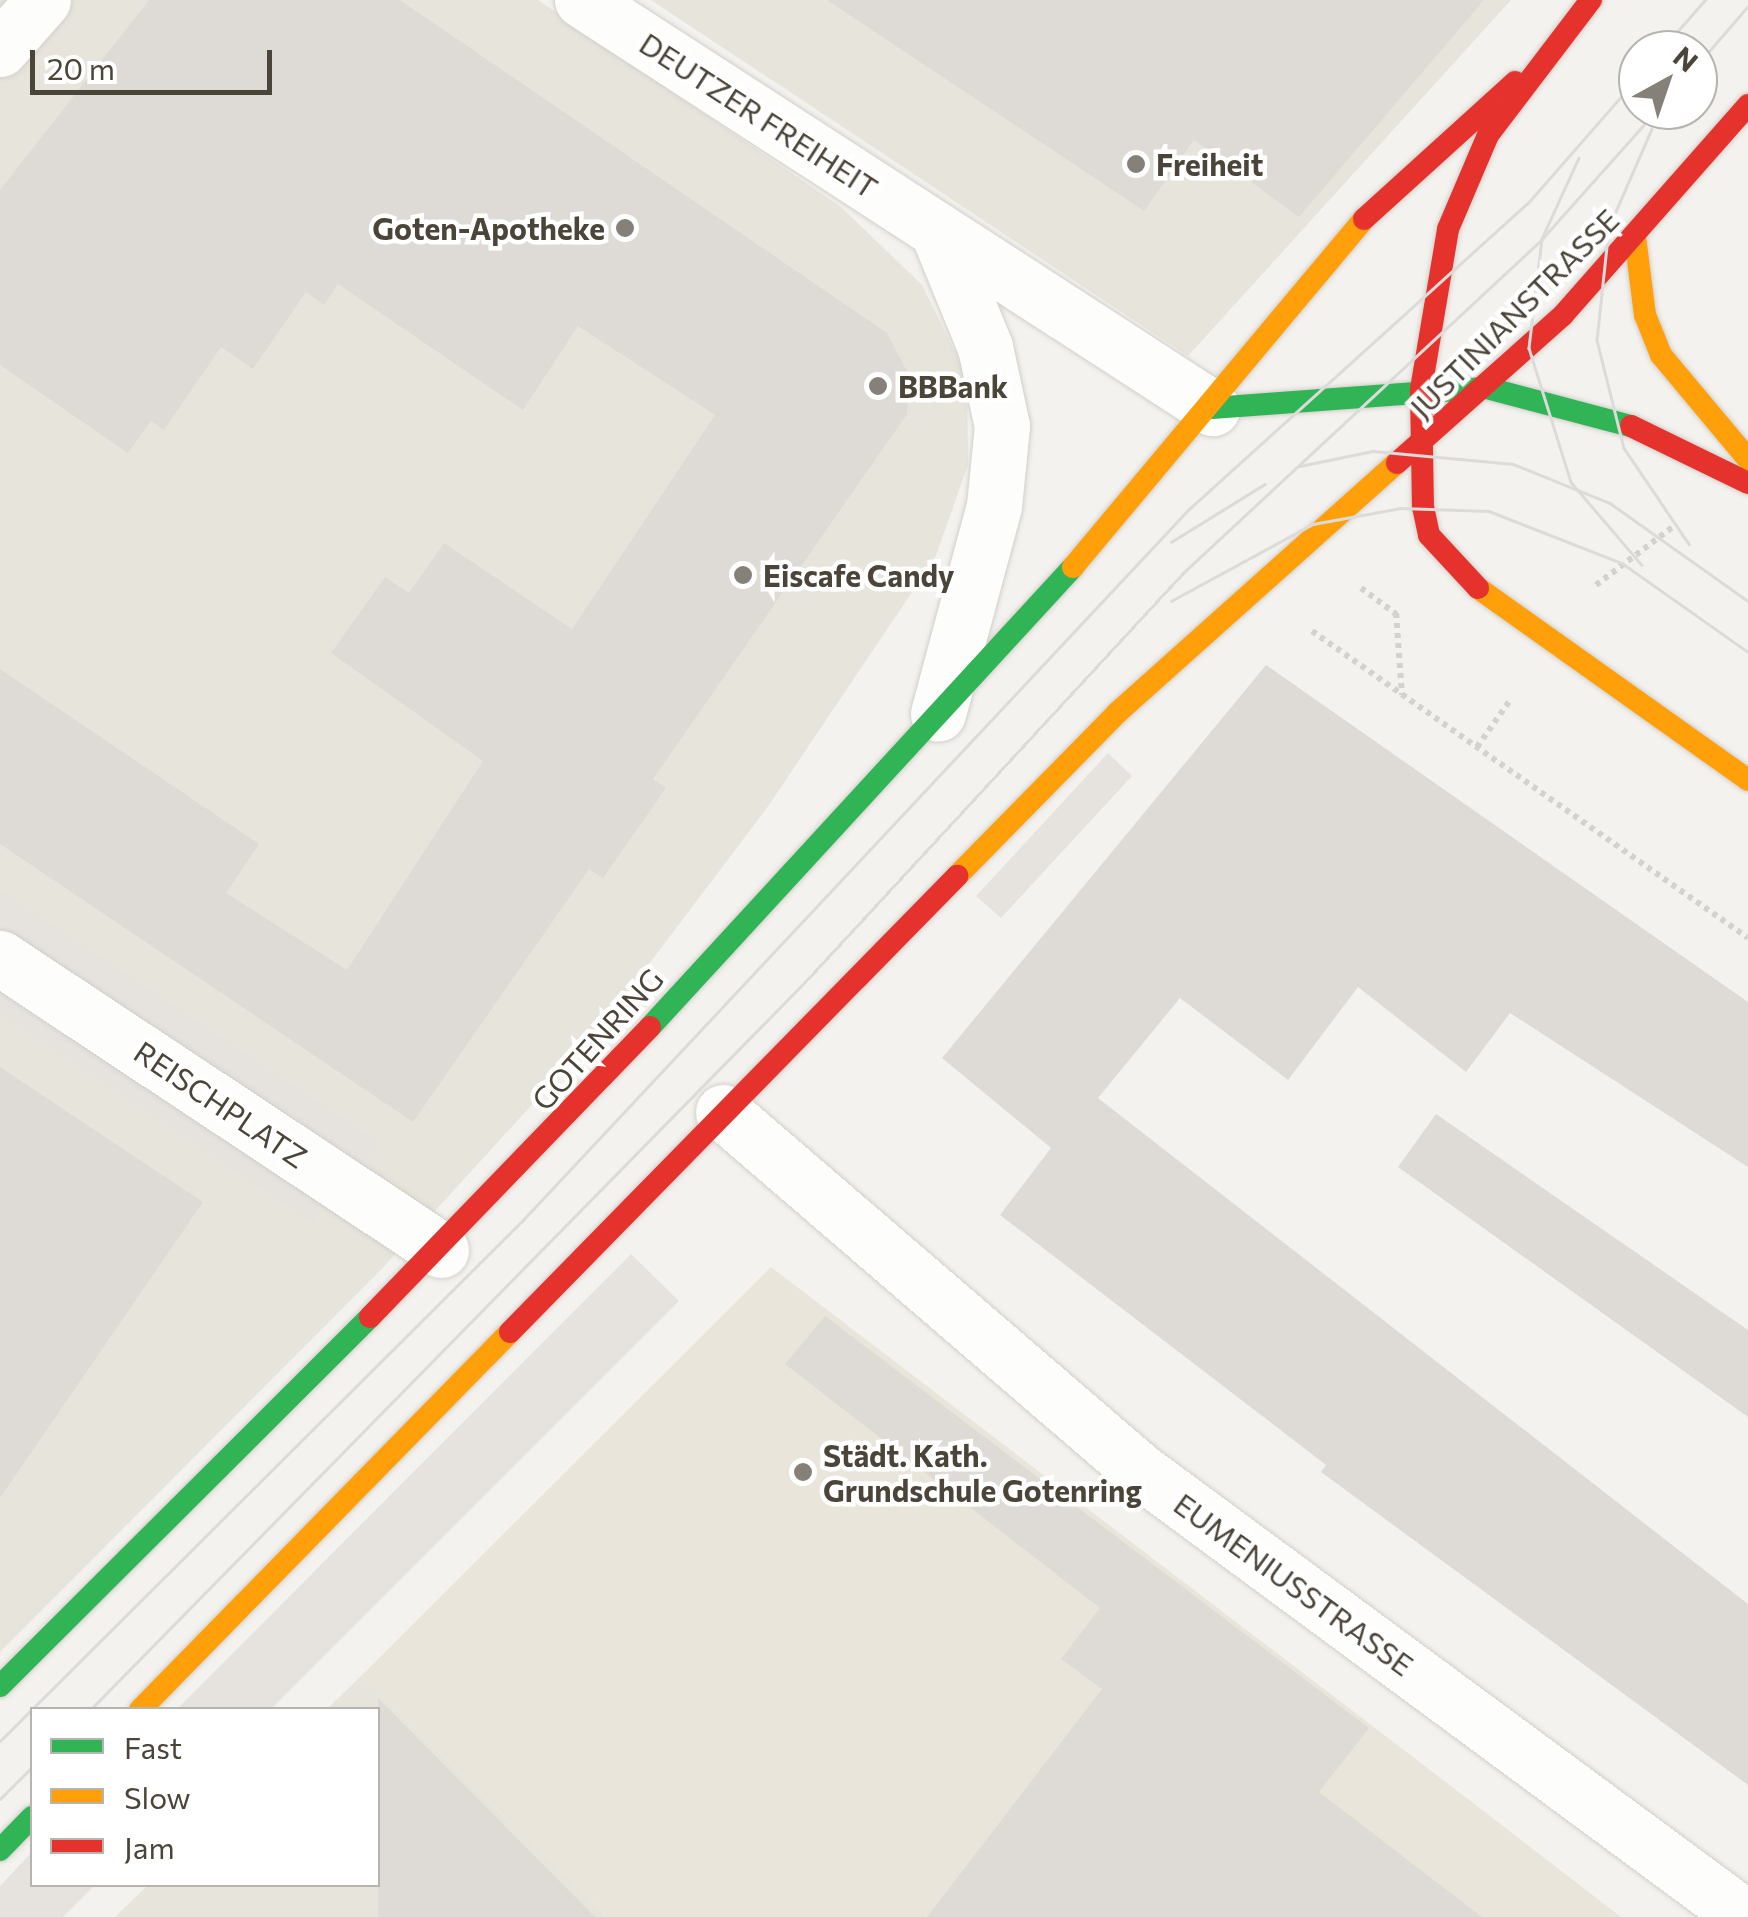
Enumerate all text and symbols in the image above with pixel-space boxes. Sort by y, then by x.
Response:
street label: DEUTZER FREIHEIT [633,25,885,205]
scale bar [35,30,278,92]
north arrow [1618,30,1718,130]
text: N [1667,39,1705,78]
text: 20 m [47,49,115,86]
place label: Freiheit [1156,146,1263,182]
marker: Freiheit [1125,153,1147,175]
street label: JUSTINIANSTRASSE [1402,201,1626,425]
place label: Goten-Apotheke [372,210,605,246]
marker: Goten-Apotheke [614,217,636,239]
place label: BBBank [898,368,1008,404]
marker: BBBank [867,375,889,397]
place label: Eiscafe Candy [763,557,955,593]
marker: Eiscafe Candy [732,564,754,586]
street label: GOTENRING [524,961,670,1117]
street label: REISCHPLATZ [128,1033,314,1175]
place label: Städt. Kath. Grundschule Gotenring [823,1437,1142,1508]
marker: Städt. Kath. Grundschule Gotenring [792,1461,814,1483]
street label: EUMENIUSSTRASSE [1167,1485,1421,1683]
legend [30,1707,380,1887]
text: Fast [124,1728,182,1765]
text: Slow [124,1778,191,1815]
text: Jam [124,1828,175,1865]

